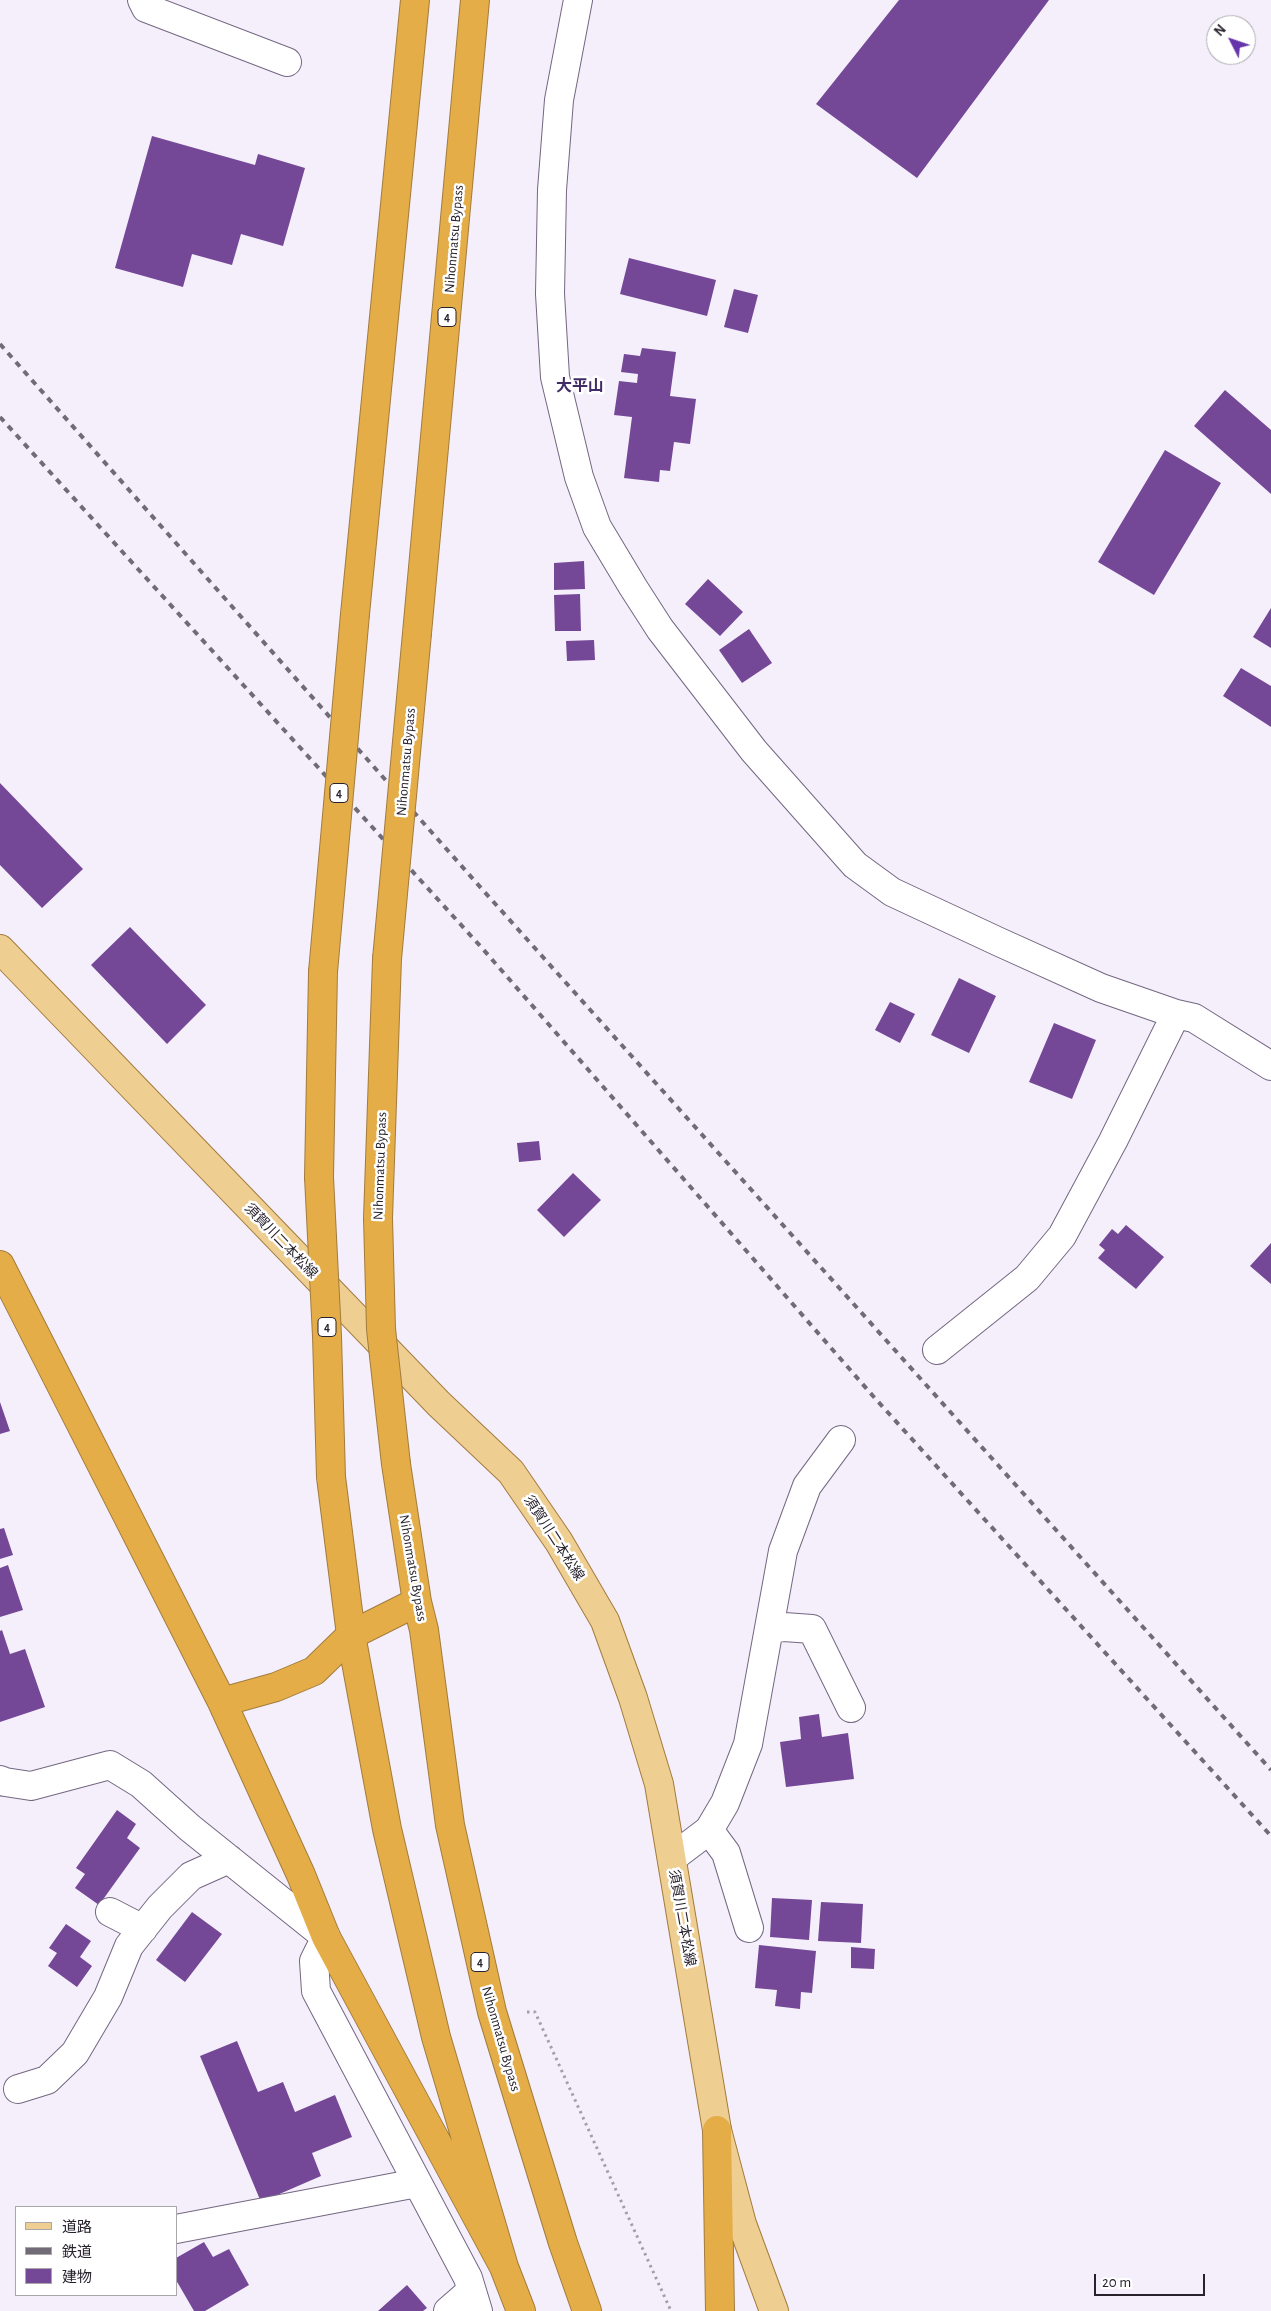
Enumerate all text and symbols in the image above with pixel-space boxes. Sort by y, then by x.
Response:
north arrow [1206,15,1256,65]
text: N [1212,23,1229,39]
street label: Nihonmatsu Bypass [441,184,467,294]
road number: 4 [438,308,456,326]
district label: 大平山 [556,376,604,396]
street label: Nihonmatsu Bypass [393,707,419,817]
road number: 4 [330,784,348,802]
street label: Nihonmatsu Bypass [370,1112,390,1220]
street label: 須賀川二本松線 [241,1200,321,1282]
road number: 4 [318,1318,336,1336]
street label: 須賀川二本松線 [520,1492,588,1584]
street label: Nihonmatsu Bypass [395,1513,431,1623]
street label: 須賀川二本松線 [665,1868,699,1968]
road number: 4 [471,1952,489,1971]
street label: Nihonmatsu Bypass [478,1985,524,2093]
legend [15,2206,178,2296]
text: 道路 [62,2220,92,2235]
text: 鉄道 [62,2245,92,2260]
scale bar [1096,2264,1207,2296]
text: 建物 [62,2270,92,2285]
text: 20 m [1102,2275,1131,2290]

